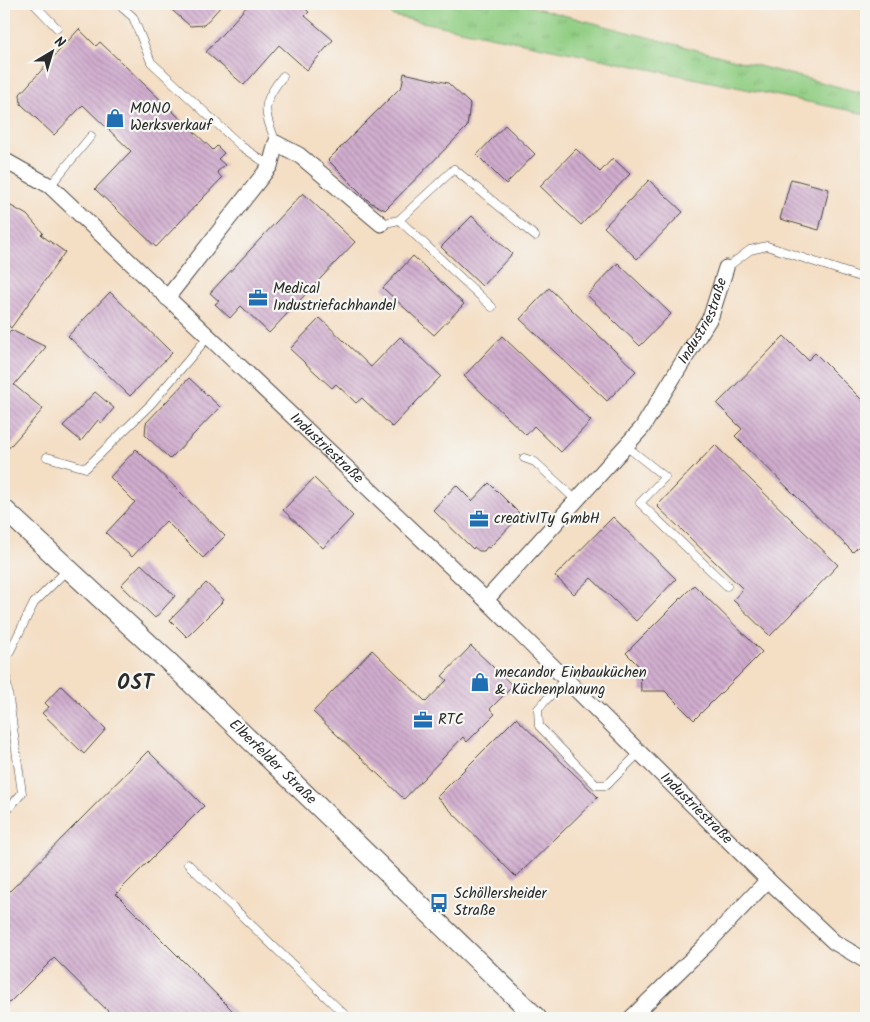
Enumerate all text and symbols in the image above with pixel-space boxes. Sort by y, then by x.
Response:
north arrow [28,28,78,78]
text: N [49,31,70,54]
place label: MONO Werksverkauf [130,97,213,138]
shop icon: MONO Werksverkauf [104,107,126,129]
street label: Industriestraße [672,274,734,369]
place label: Medical Industriefachhandel [273,277,397,318]
office icon: Medical Industriefachhandel [247,287,269,309]
street label: Industriestraße [284,407,369,490]
place label: creativITy GmbH [494,507,600,531]
office icon: creativITy GmbH [468,508,490,530]
place label: mecandor Einbauküchen & Küchenplanung [495,661,647,702]
district label: OST [117,668,156,700]
shop icon: mecandor Einbauküchen & Küchenplanung [469,671,491,693]
place label: RTC [438,708,464,732]
office icon: RTC [412,709,434,731]
street label: Elberfelder Straße [223,714,322,811]
street label: Industriestraße [654,767,738,851]
place label: Schöllersheider Straße [454,882,548,923]
bus stop icon: Schöllersheider Straße [428,892,450,914]

